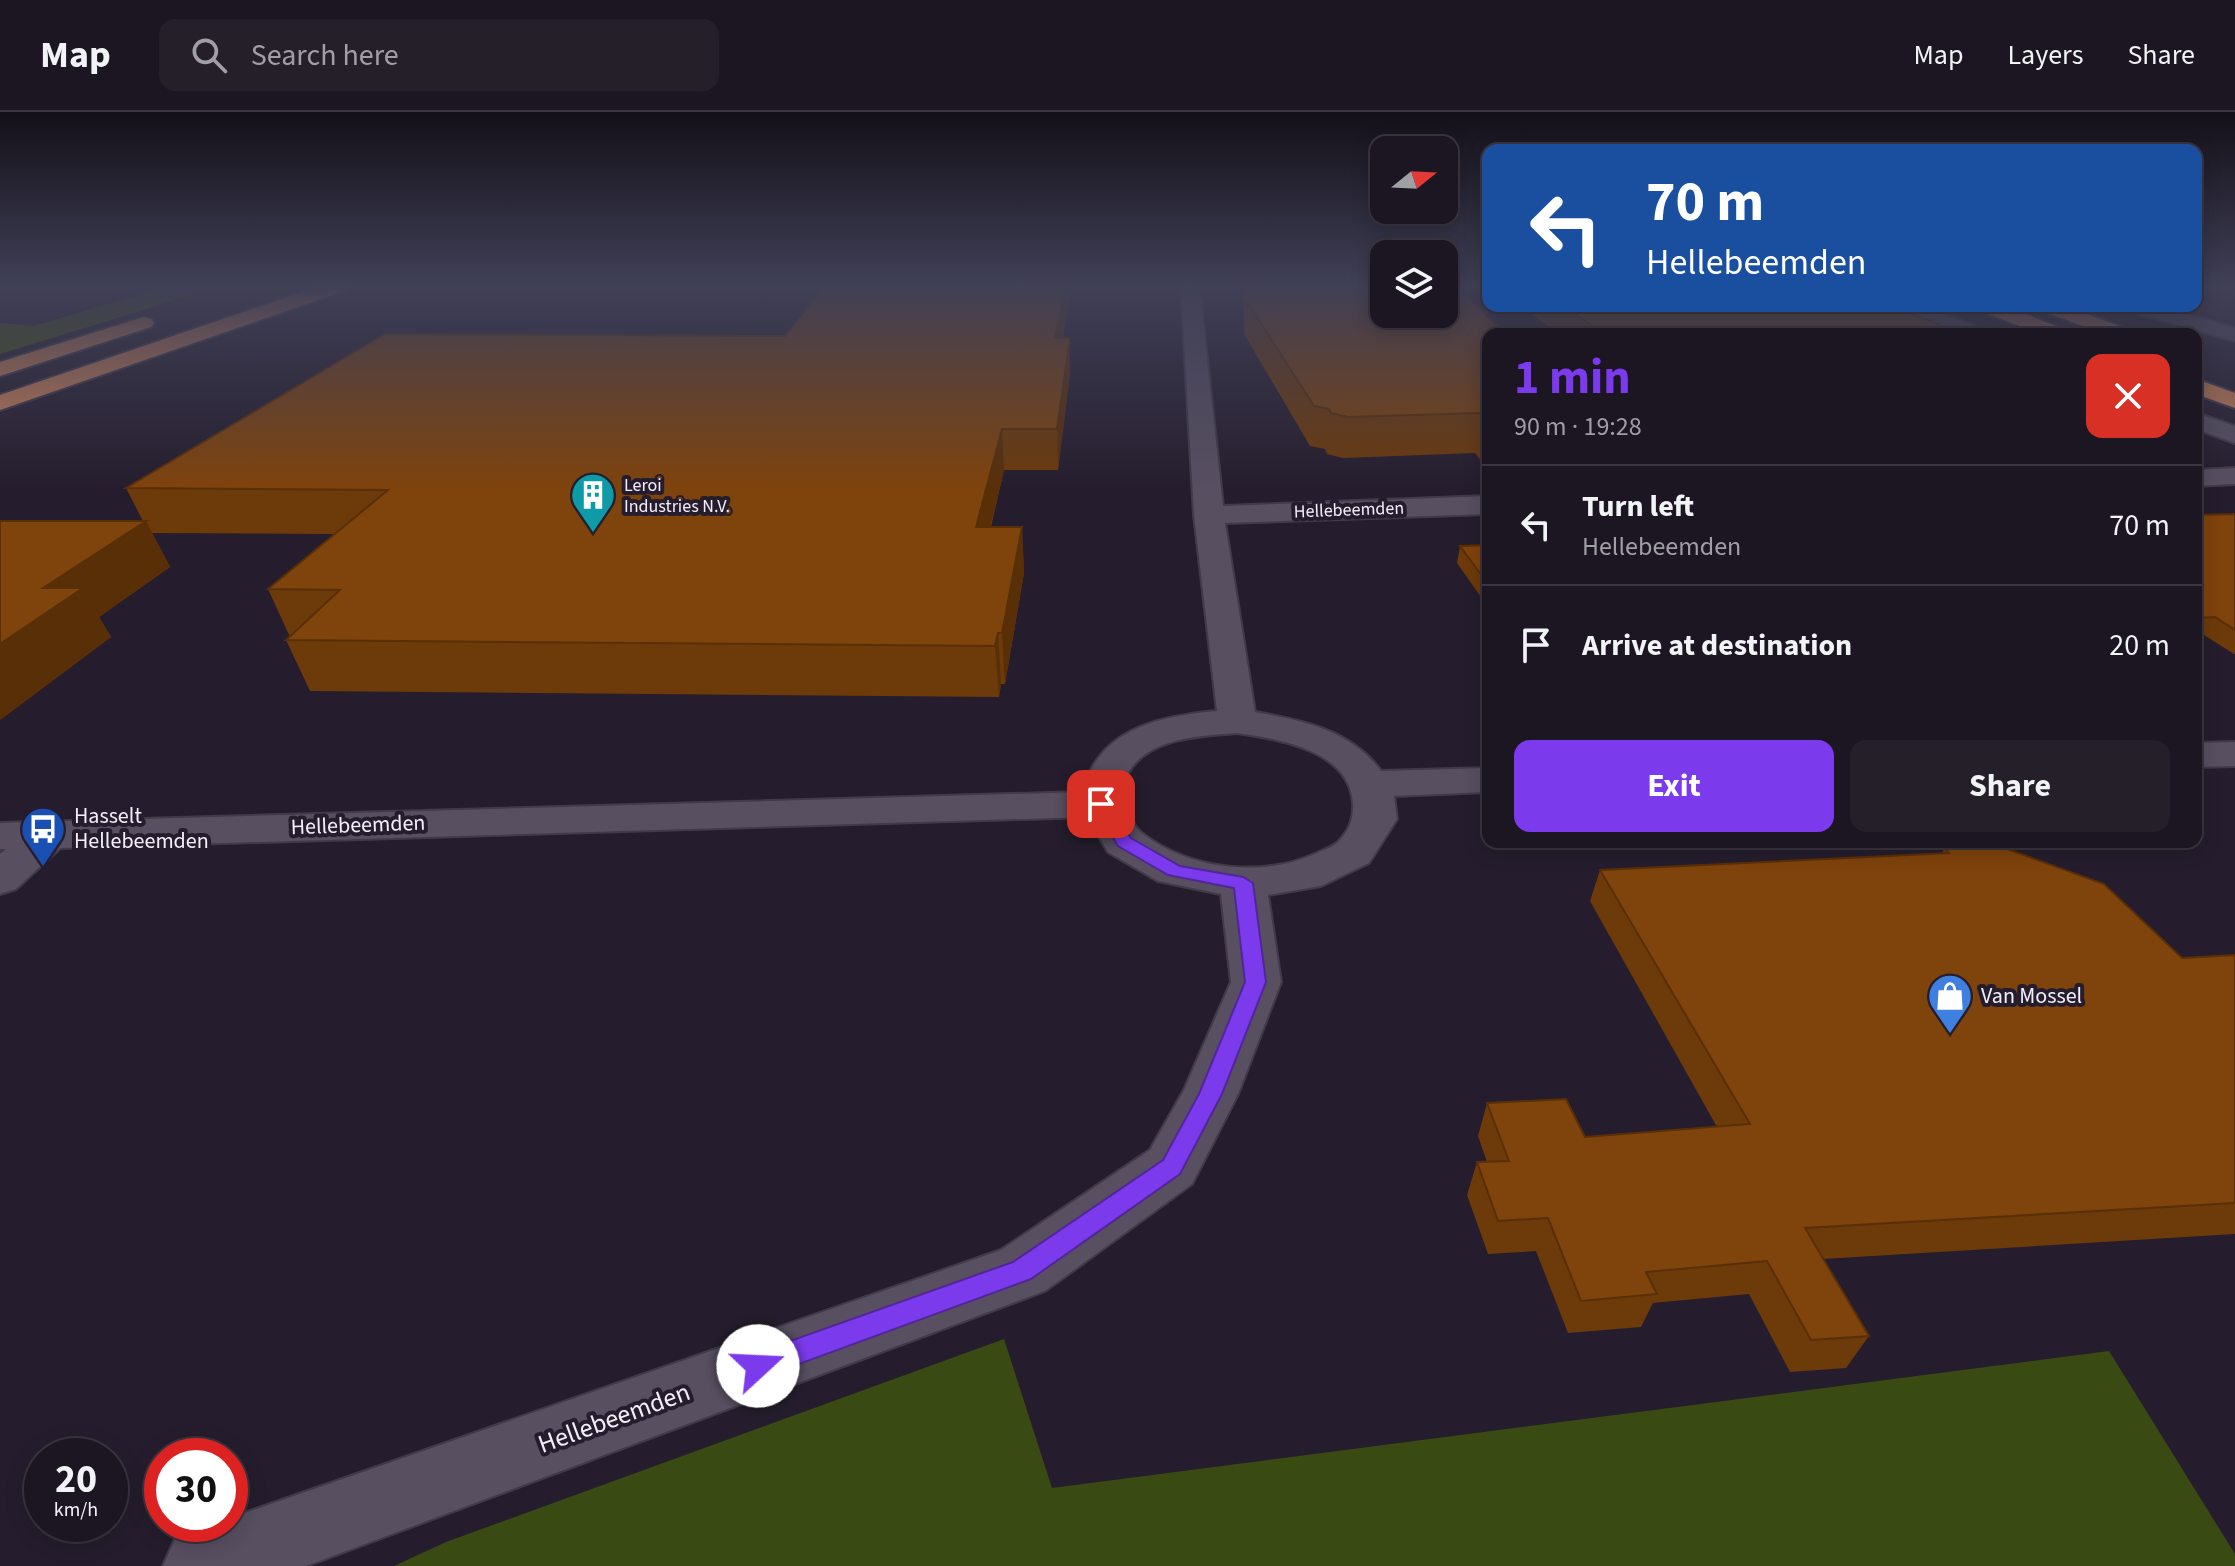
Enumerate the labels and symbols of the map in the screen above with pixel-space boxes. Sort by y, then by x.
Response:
north arrow [1370,136,1458,224]
building icon: Leroi Industries N.V. [569,471,617,534]
place label: Leroi Industries N.V. [624,473,730,519]
street label: Hellebeemden [1293,496,1405,524]
pin [1067,770,1135,838]
place label: Hasselt Hellebeemden [74,800,209,857]
bus stop icon: Hasselt Hellebeemden [19,805,67,868]
street label: Hellebeemden [290,807,426,843]
shop icon: Van Mossel [1926,972,1974,1035]
place label: Van Mossel [1981,980,2082,1012]
position arrow [716,1324,800,1408]
street label: Hellebeemden [533,1373,695,1463]
speed limit sign: 30 [144,1438,248,1542]

